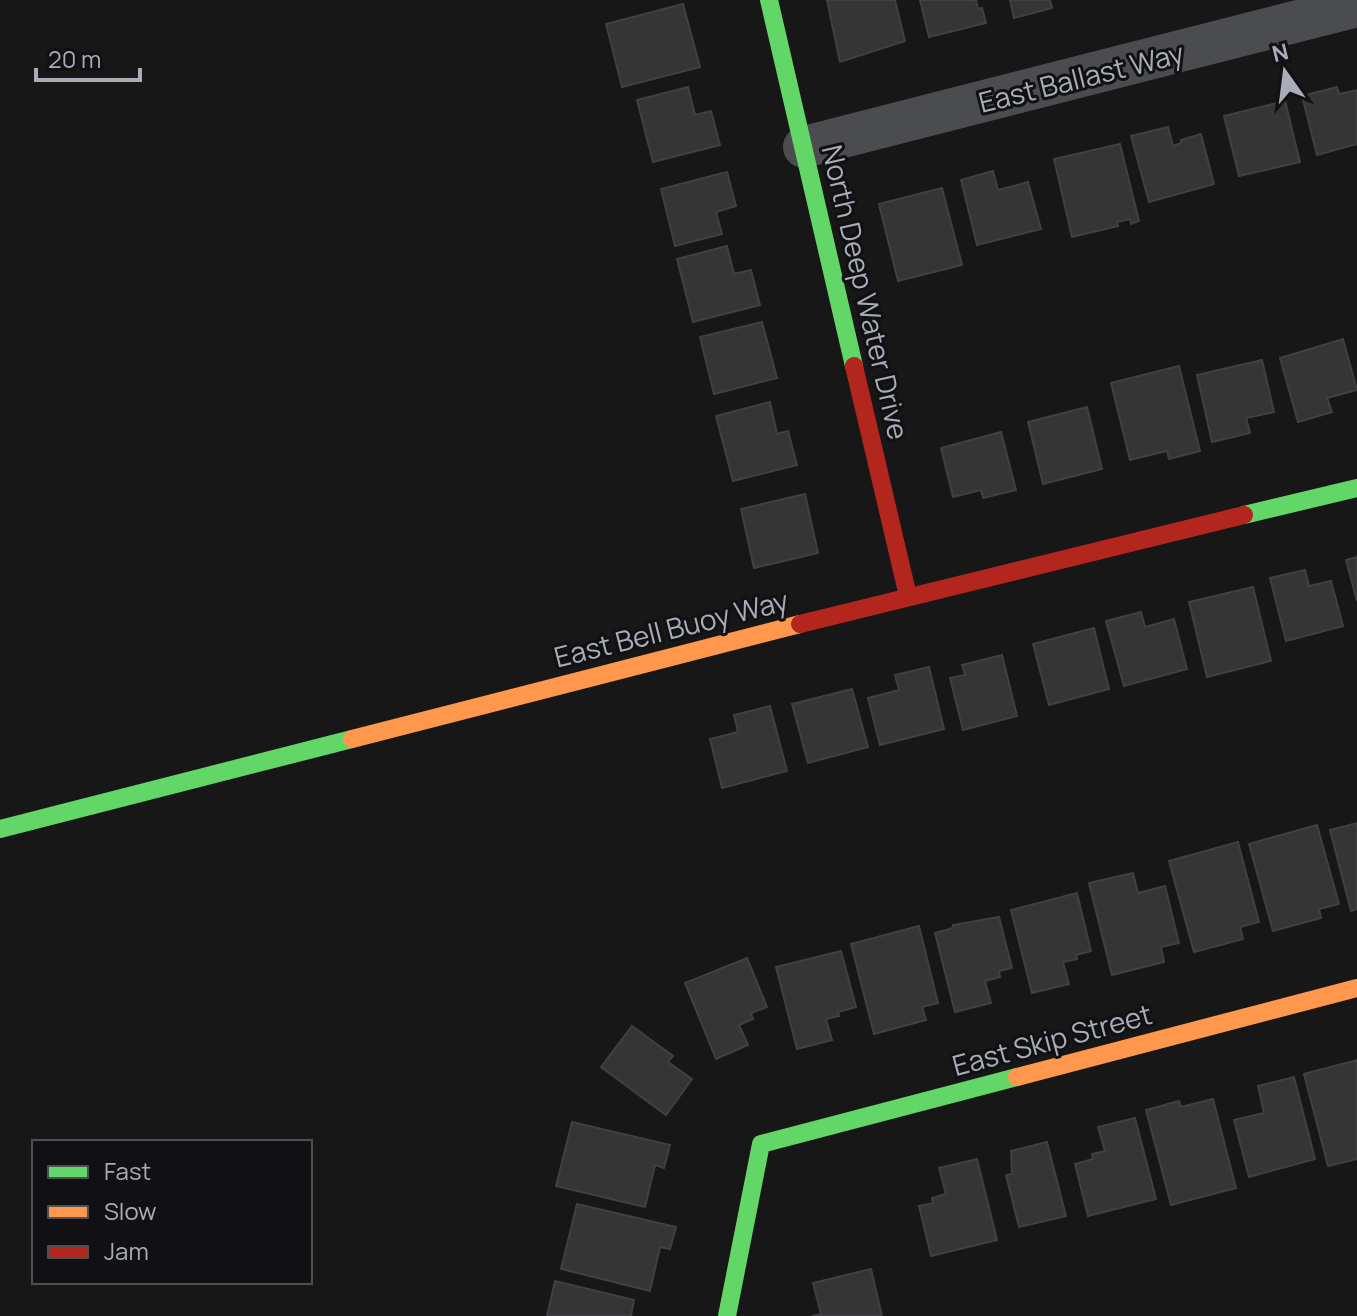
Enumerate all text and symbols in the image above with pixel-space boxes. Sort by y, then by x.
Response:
scale bar [36,32,140,82]
north arrow [1245,32,1325,112]
street label: East Ballast Way [974,33,1188,121]
text: N [1269,36,1291,69]
text: 20 m [48,42,101,75]
street label: North Deep Water Drive [814,141,918,443]
street label: East Bell Buoy Way [550,581,792,675]
street label: East Skip Street [948,994,1156,1084]
legend [32,1140,312,1284]
text: Fast [104,1154,151,1187]
text: Slow [104,1194,157,1227]
text: Jam [104,1234,149,1267]

